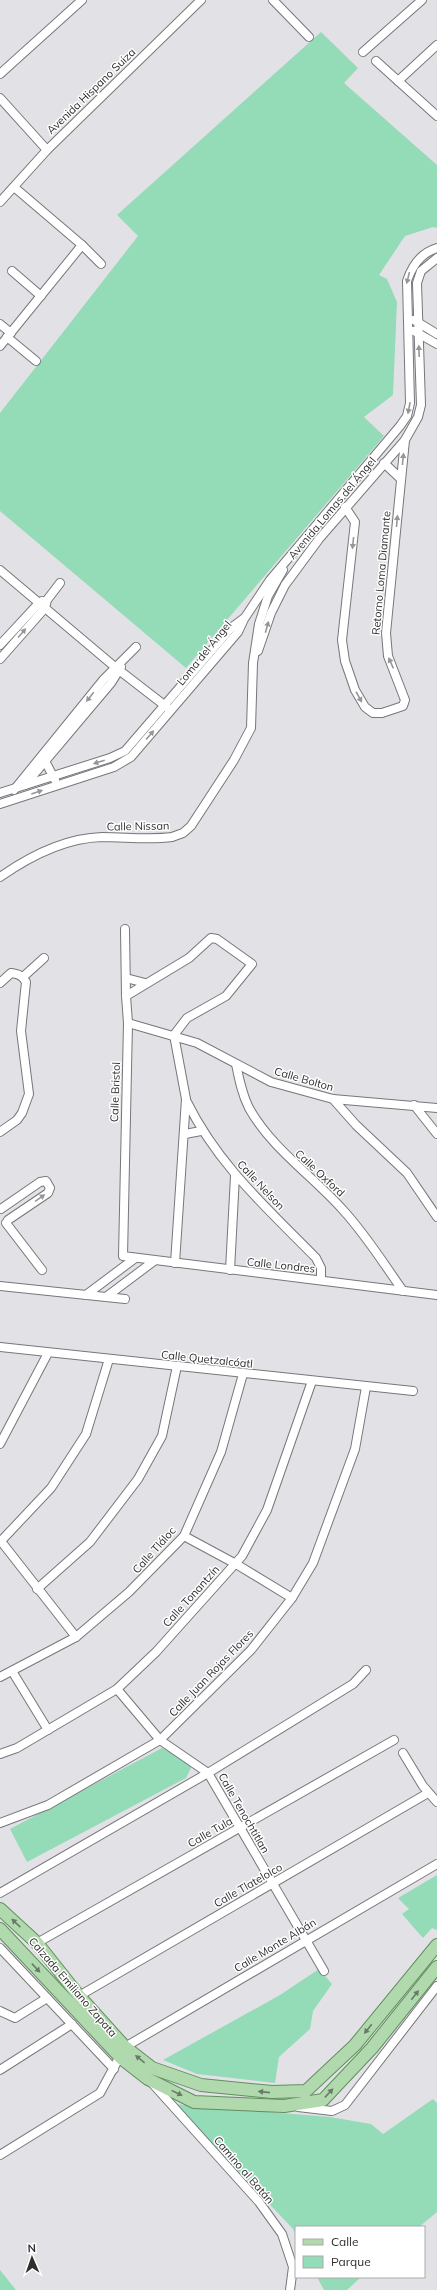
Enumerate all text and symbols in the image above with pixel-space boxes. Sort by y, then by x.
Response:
street label: Avenida Hispano Suiza [44,45,138,137]
one-way arrow [405,272,411,284]
one-way arrow [415,345,422,357]
one-way arrow [405,401,411,414]
one-way arrow [399,453,406,465]
street label: Avenida Lomas del Ángel [285,454,379,562]
street label: Retorno Loma Diamante [369,510,393,636]
one-way arrow [393,515,400,527]
one-way arrow [349,537,356,549]
street label: Loma del Ángel [174,618,234,688]
one-way arrow [264,620,270,632]
one-way arrow [18,628,27,639]
one-way arrow [388,658,394,669]
one-way arrow [85,691,94,702]
one-way arrow [356,691,363,703]
one-way arrow [146,729,155,740]
one-way arrow [92,759,104,765]
one-way arrow [31,789,43,795]
street label: Calle Nissan [106,818,170,834]
street label: Calle Bristol [107,1062,123,1122]
street label: Calle Bolton [273,1064,335,1094]
street label: Calle Oxford [292,1146,348,1200]
street label: Calle Nelson [234,1157,288,1213]
one-way arrow [35,1194,46,1202]
street label: Calle Londres [246,1254,316,1276]
street label: Calle Quetzalcóatl [160,1347,254,1371]
street label: Calle Tláloc [129,1523,179,1576]
street label: Calle Tonantzín [160,1562,222,1630]
street label: Calle Juan Rojas Flores [166,1627,256,1719]
street label: Calle Tenochtitlan [215,1770,273,1856]
street label: Calle Tula [185,1814,235,1850]
street label: Calle Tlatelolco [211,1860,285,1910]
street label: Calle Monte Albán [231,1915,319,1975]
one-way arrow [11,1919,21,1928]
street label: Calzada Emiliano Zapata [26,1934,120,2040]
one-way arrow [32,1963,41,1973]
one-way arrow [410,1990,419,2001]
one-way arrow [363,2024,372,2035]
one-way arrow [135,2054,146,2063]
one-way arrow [258,2088,270,2095]
one-way arrow [325,2088,334,2098]
one-way arrow [171,2090,182,2097]
street label: Camino al Batán [211,2133,277,2207]
legend [295,2226,425,2278]
text: Calle [331,2234,358,2249]
north arrow [12,2238,52,2278]
text: N [27,2241,36,2255]
text: Parque [331,2254,371,2269]

